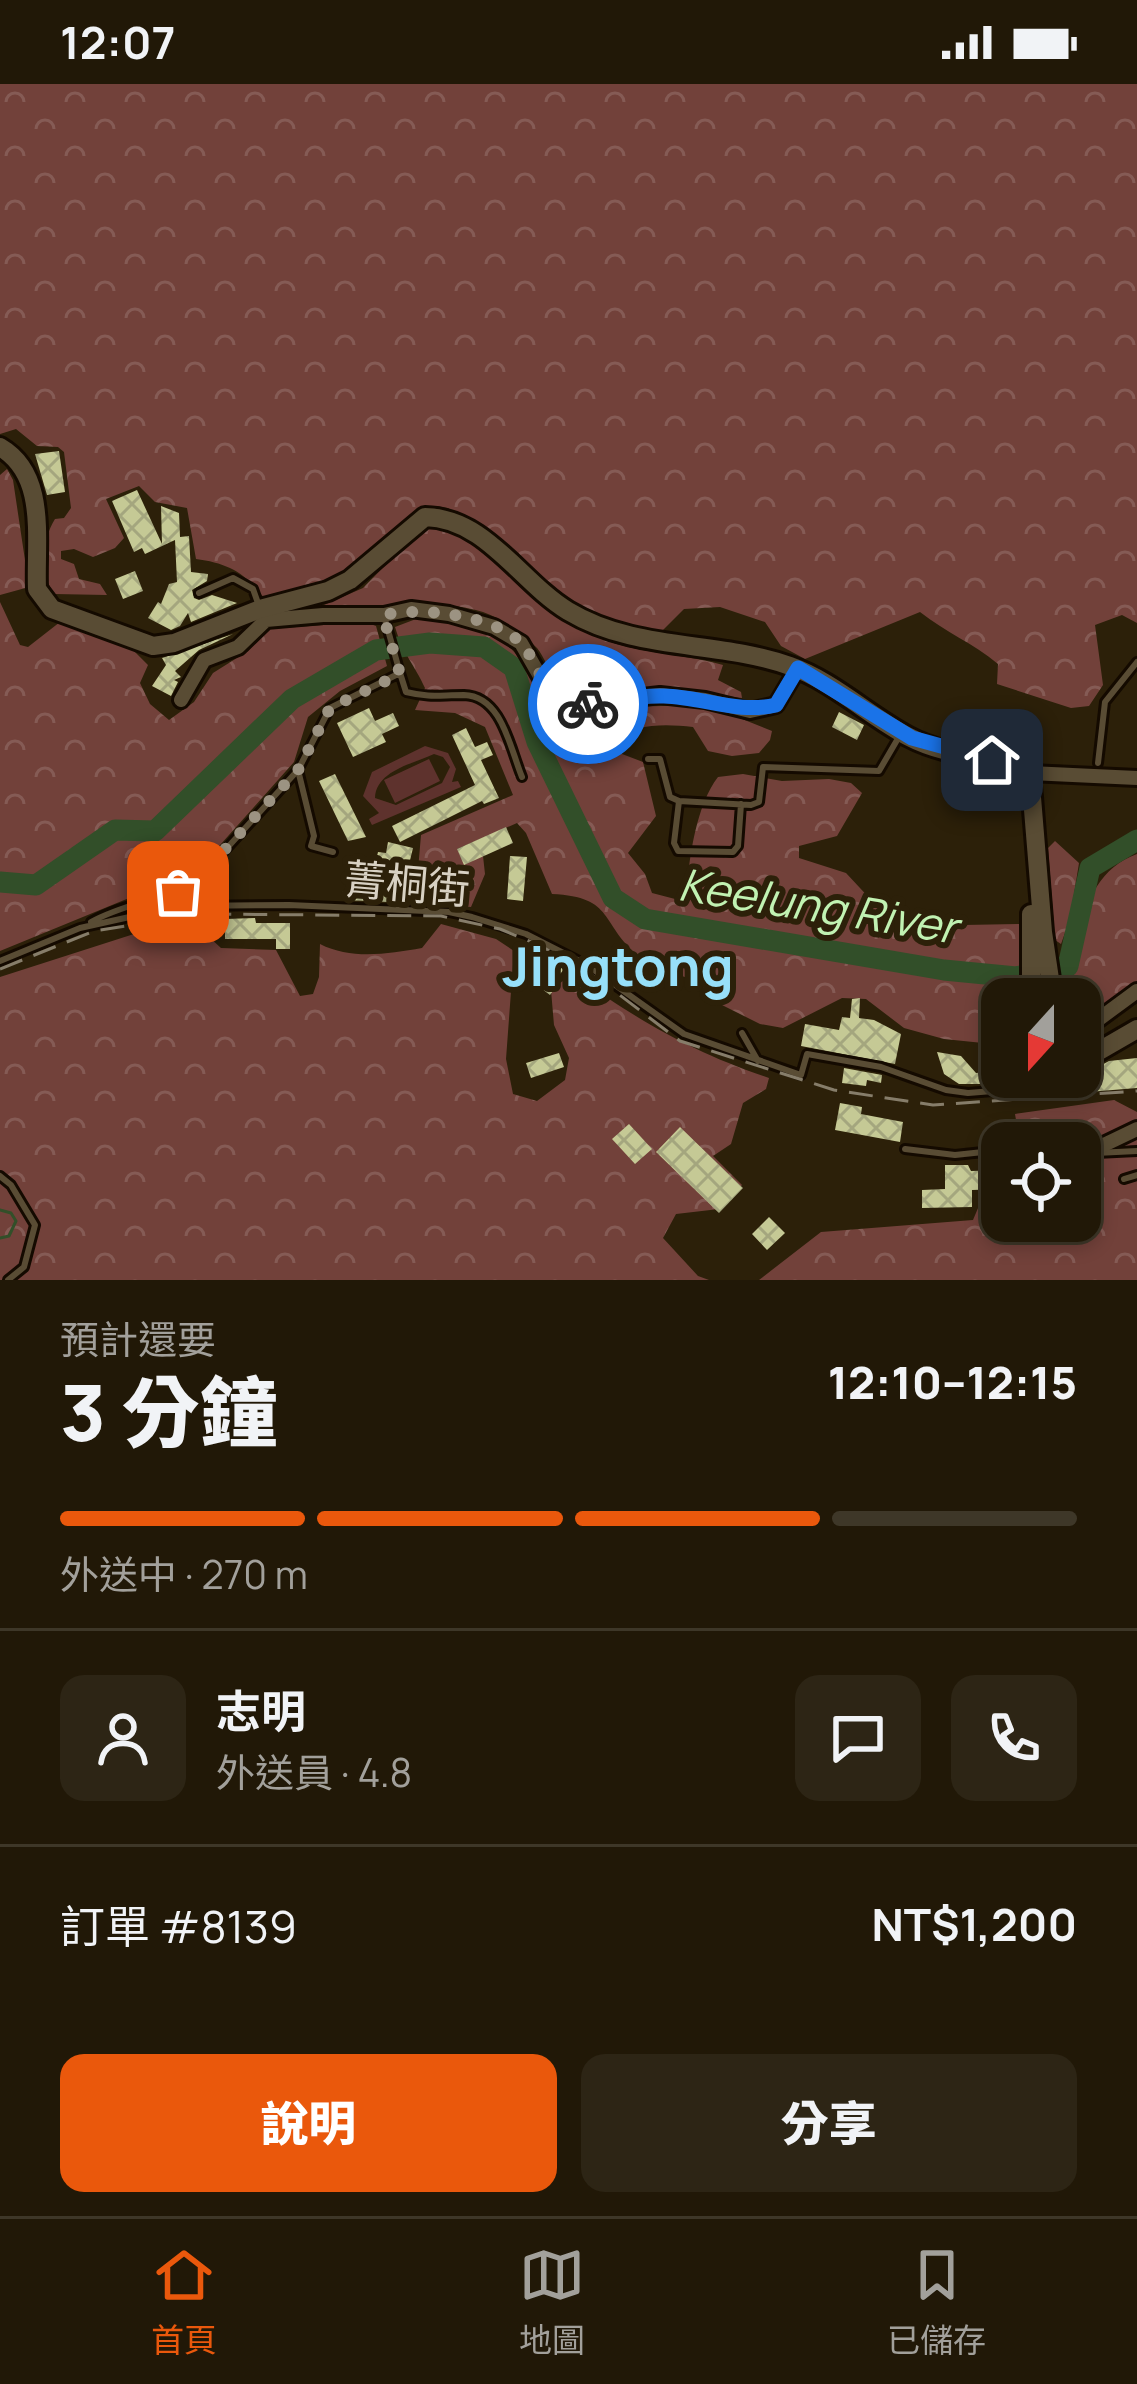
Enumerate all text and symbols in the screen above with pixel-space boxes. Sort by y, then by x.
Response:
text: 12:07 [60,11,176,73]
courier [528,644,648,764]
icon: bike [555,671,621,737]
pin [941,709,1043,811]
icon: home [959,727,1025,793]
pin [127,841,229,943]
street label: 菁桐街 [342,849,472,917]
water label: Keelung River [675,852,967,958]
icon: bag [145,859,211,925]
district label: Jingtong [502,928,734,1002]
north arrow [981,978,1101,1098]
map controls [981,978,1101,1242]
button: locate [981,1122,1101,1242]
text: 預計還要 [60,1312,216,1366]
text: 12:10–12:15 [828,1351,1077,1413]
text: 3 分鐘 [60,1358,278,1464]
text: 外送中 · 270 m [60,1547,308,1601]
button: person [60,1675,186,1801]
button: chat [795,1675,921,1801]
button: phone [951,1675,1077,1801]
text: 志明 [216,1680,306,1742]
text: 外送員 · 4.8 [216,1745,412,1799]
text: NT$1,200 [872,1893,1077,1955]
text: 訂單 #8139 [60,1895,297,1957]
button: 說明 [60,2054,557,2192]
button: 分享 [581,2054,1077,2192]
tab: 首頁 [151,2242,217,2362]
tab: 地圖 [519,2242,585,2362]
tab: 已儲存 [887,2242,986,2362]

